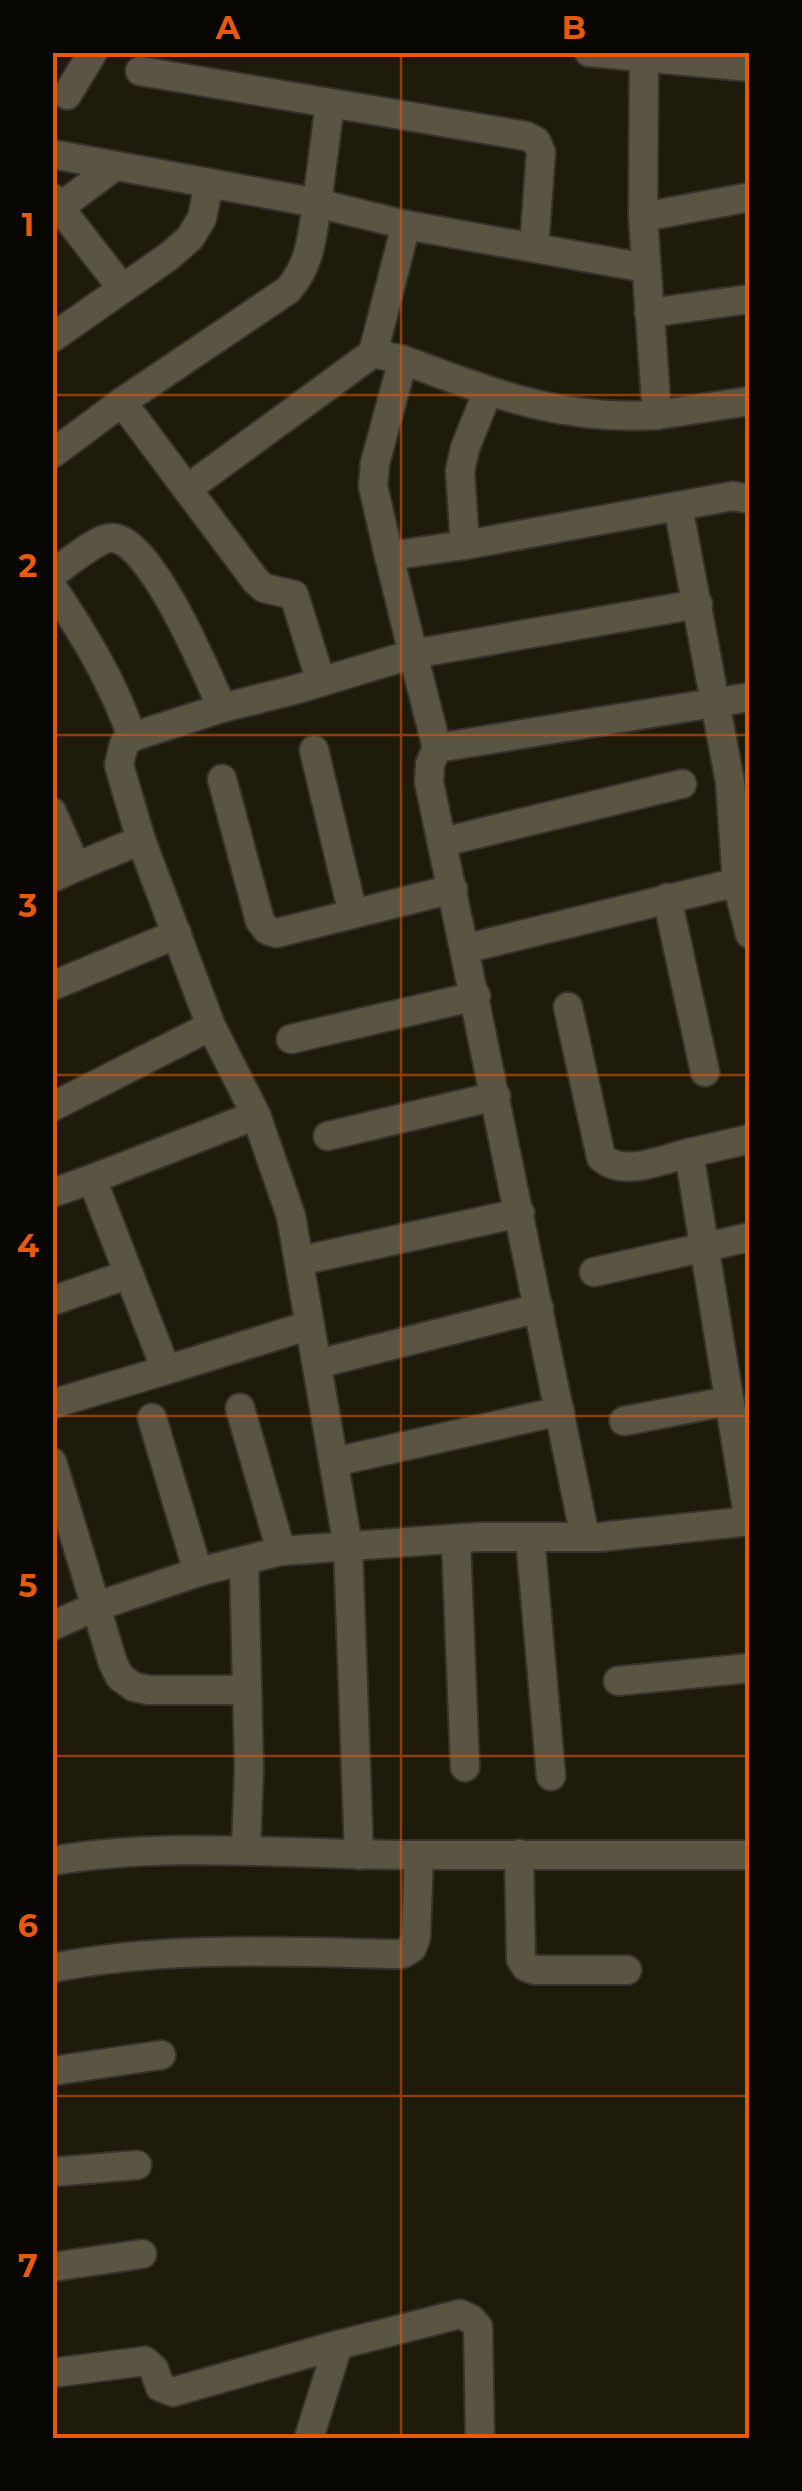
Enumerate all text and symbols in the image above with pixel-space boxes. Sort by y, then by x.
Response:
text: A [215,8,241,47]
text: B [562,8,586,47]
text: 1 [22,205,34,244]
text: 2 [19,546,37,585]
text: 3 [18,886,37,925]
text: 4 [17,1226,39,1265]
text: 5 [18,1566,38,1605]
text: 6 [18,1906,38,1945]
text: 7 [18,2246,38,2285]

